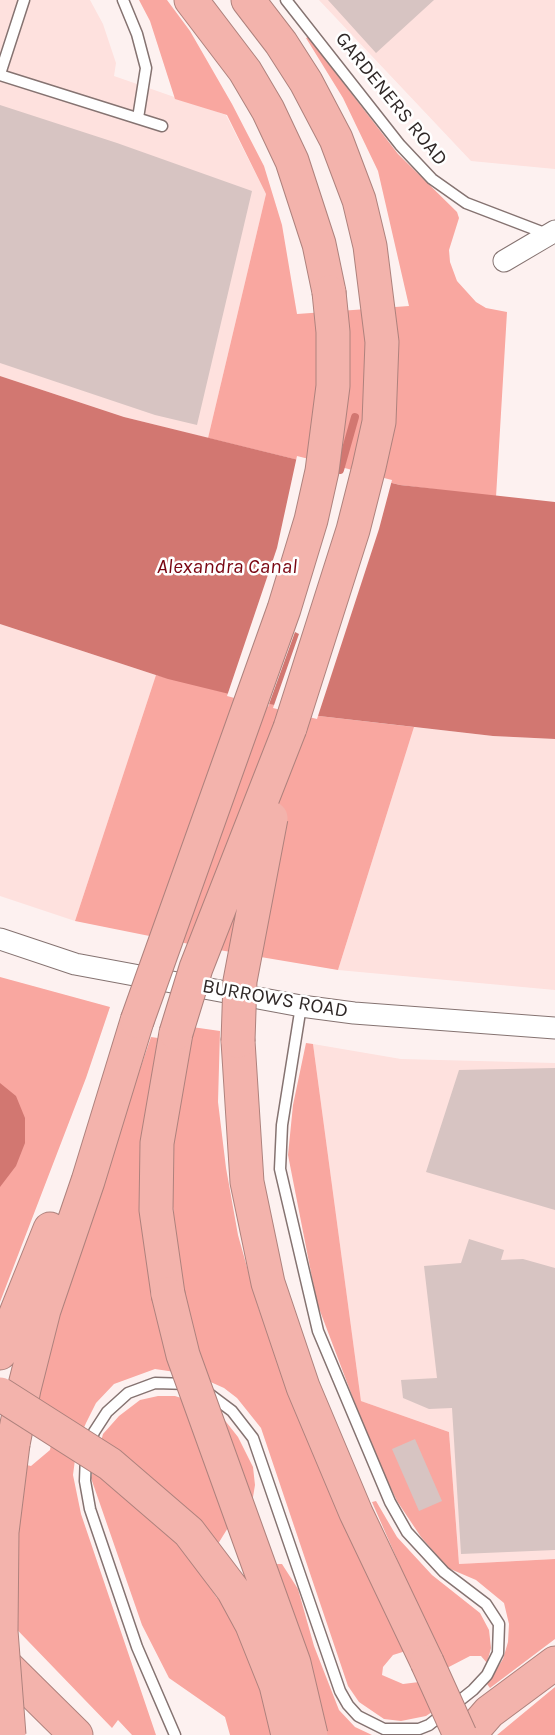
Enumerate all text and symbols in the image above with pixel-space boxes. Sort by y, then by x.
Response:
street label: GARDENERS ROAD [330,27,452,171]
water label: Alexandra Canal [157,554,297,580]
street label: BURROWS ROAD [200,974,350,1024]

